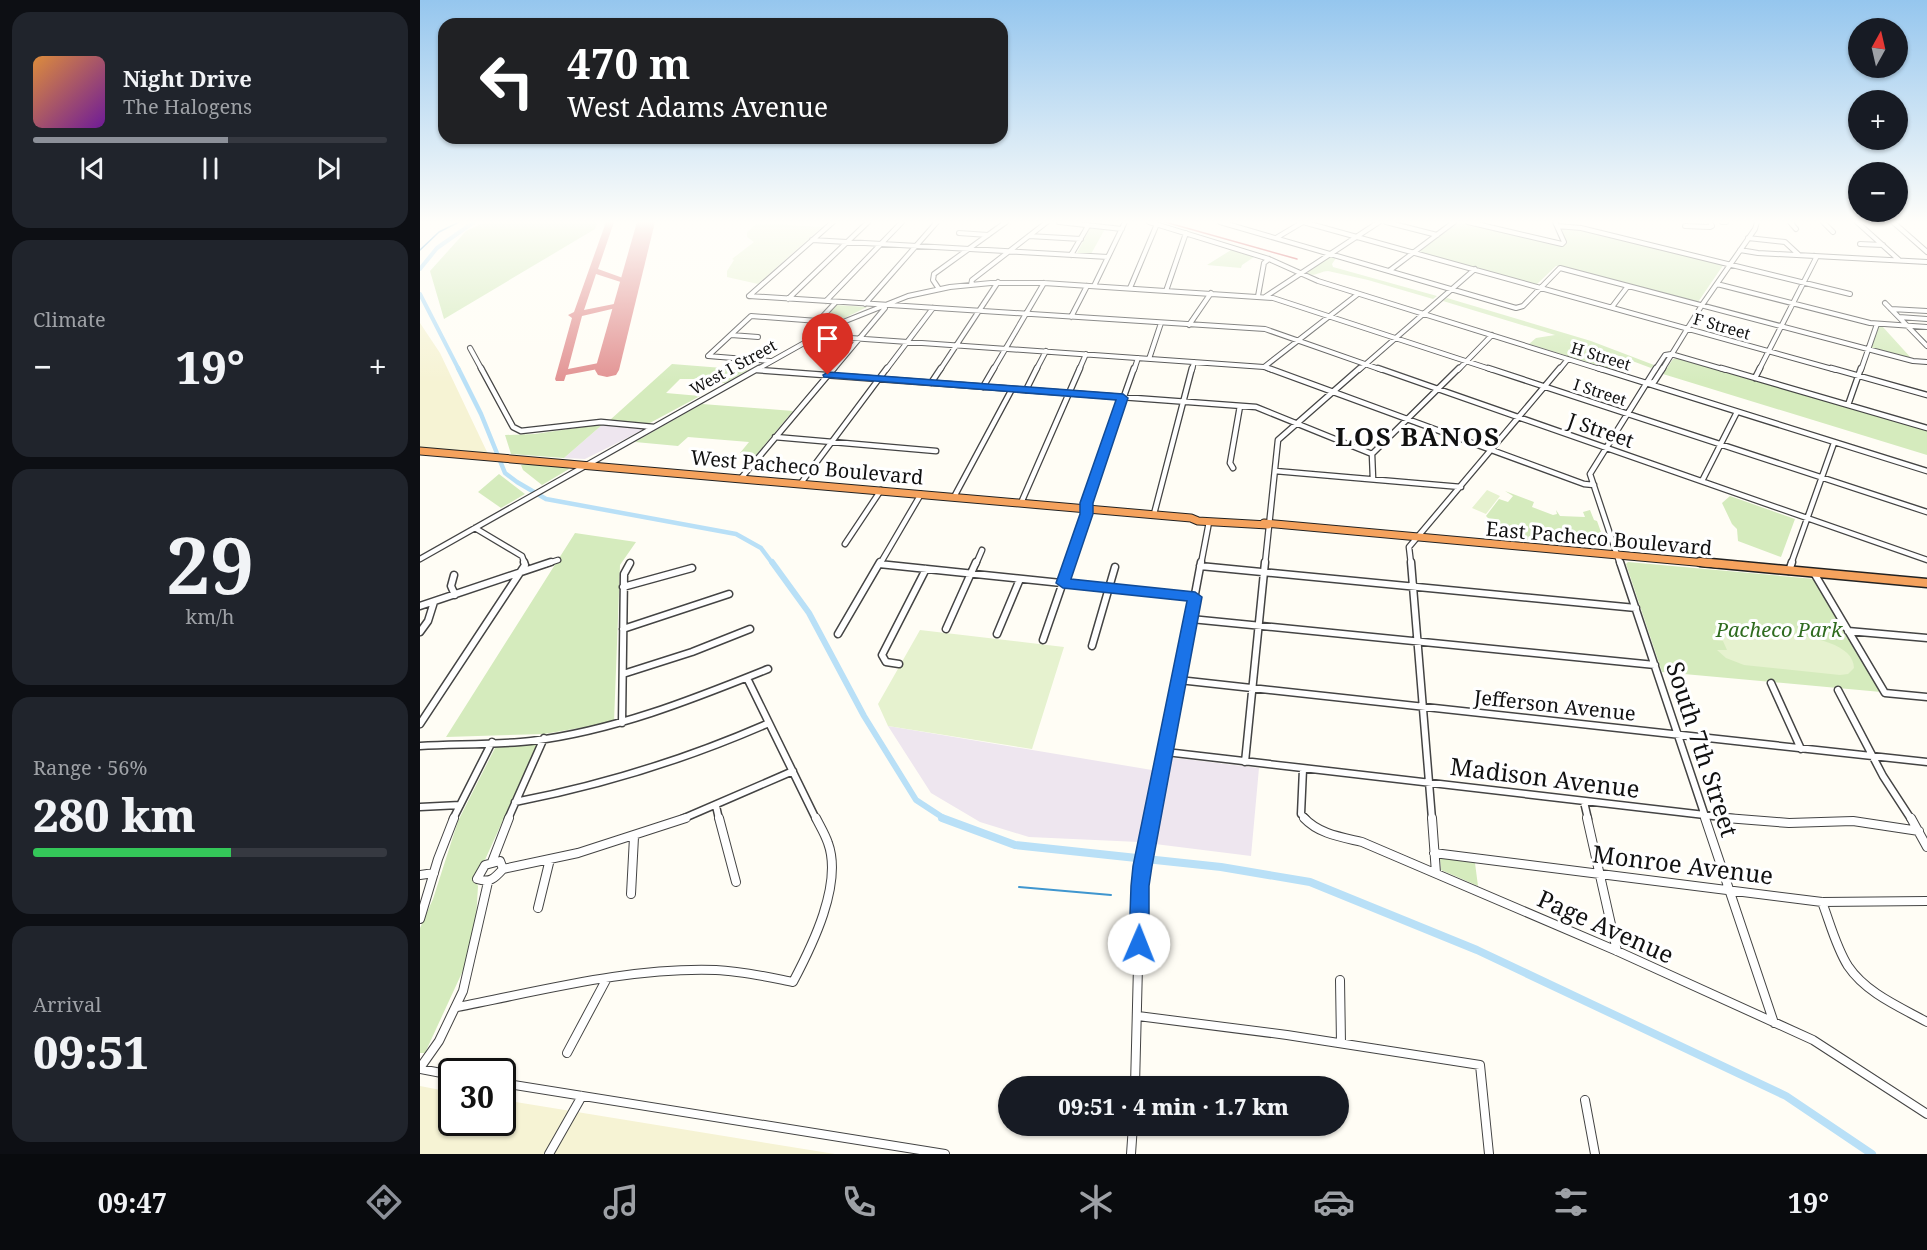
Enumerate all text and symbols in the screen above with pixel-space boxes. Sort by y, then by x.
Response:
north arrow [1848,18,1908,78]
map controls [1848,18,1908,222]
text: 470 m [567,34,691,91]
icon: left [468,42,546,120]
text: Night Drive [123,63,252,93]
text: West Adams Avenue [567,88,828,125]
button: + [1848,90,1908,150]
text: The Halogens [123,93,252,120]
icon: previous [76,152,109,185]
icon: pause [194,152,227,185]
icon: next [312,152,345,185]
button: − [1848,162,1908,222]
text: Climate [33,306,106,333]
street label: F Street [1691,307,1753,345]
pin [802,313,853,375]
icon: arrive [811,322,844,355]
street label: West I Street [686,334,781,400]
text: 19° [176,336,245,397]
street label: H Street [1568,336,1634,376]
text: − [33,344,52,389]
text: + [369,344,387,389]
street label: I Street [1571,373,1630,411]
street label: J Street [1563,406,1638,454]
district label: LOS BANOS [1335,418,1501,454]
street label: West Pacheco Boulevard [689,443,925,491]
text: 29 [166,511,254,617]
street label: East Pacheco Boulevard [1485,515,1713,561]
text: km/h [185,603,235,630]
park label: Pacheco Park [1715,616,1843,643]
street label: South 7th Street [1659,657,1747,841]
street label: Jefferson Avenue [1472,683,1637,727]
street label: Madison Avenue [1448,749,1642,805]
text: Range · 56% [33,754,147,781]
text: 280 km [33,784,196,845]
street label: Monroe Avenue [1591,837,1775,891]
street label: Page Avenue [1533,881,1679,971]
position arrow [1107,912,1171,976]
text: Arrival [33,991,101,1018]
text: 09:51 [33,1021,149,1082]
speed limit sign: 30 [438,1058,516,1136]
text: 09:51 · 4 min · 1.7 km [1058,1091,1289,1121]
icon: directions [363,1181,405,1223]
icon: music [600,1181,642,1223]
icon: phone [838,1181,880,1223]
icon: climate [1075,1181,1117,1223]
icon: car [1313,1181,1355,1223]
icon: filters [1550,1181,1592,1223]
text: 09:47 [98,1184,167,1221]
text: 19° [1788,1184,1829,1221]

